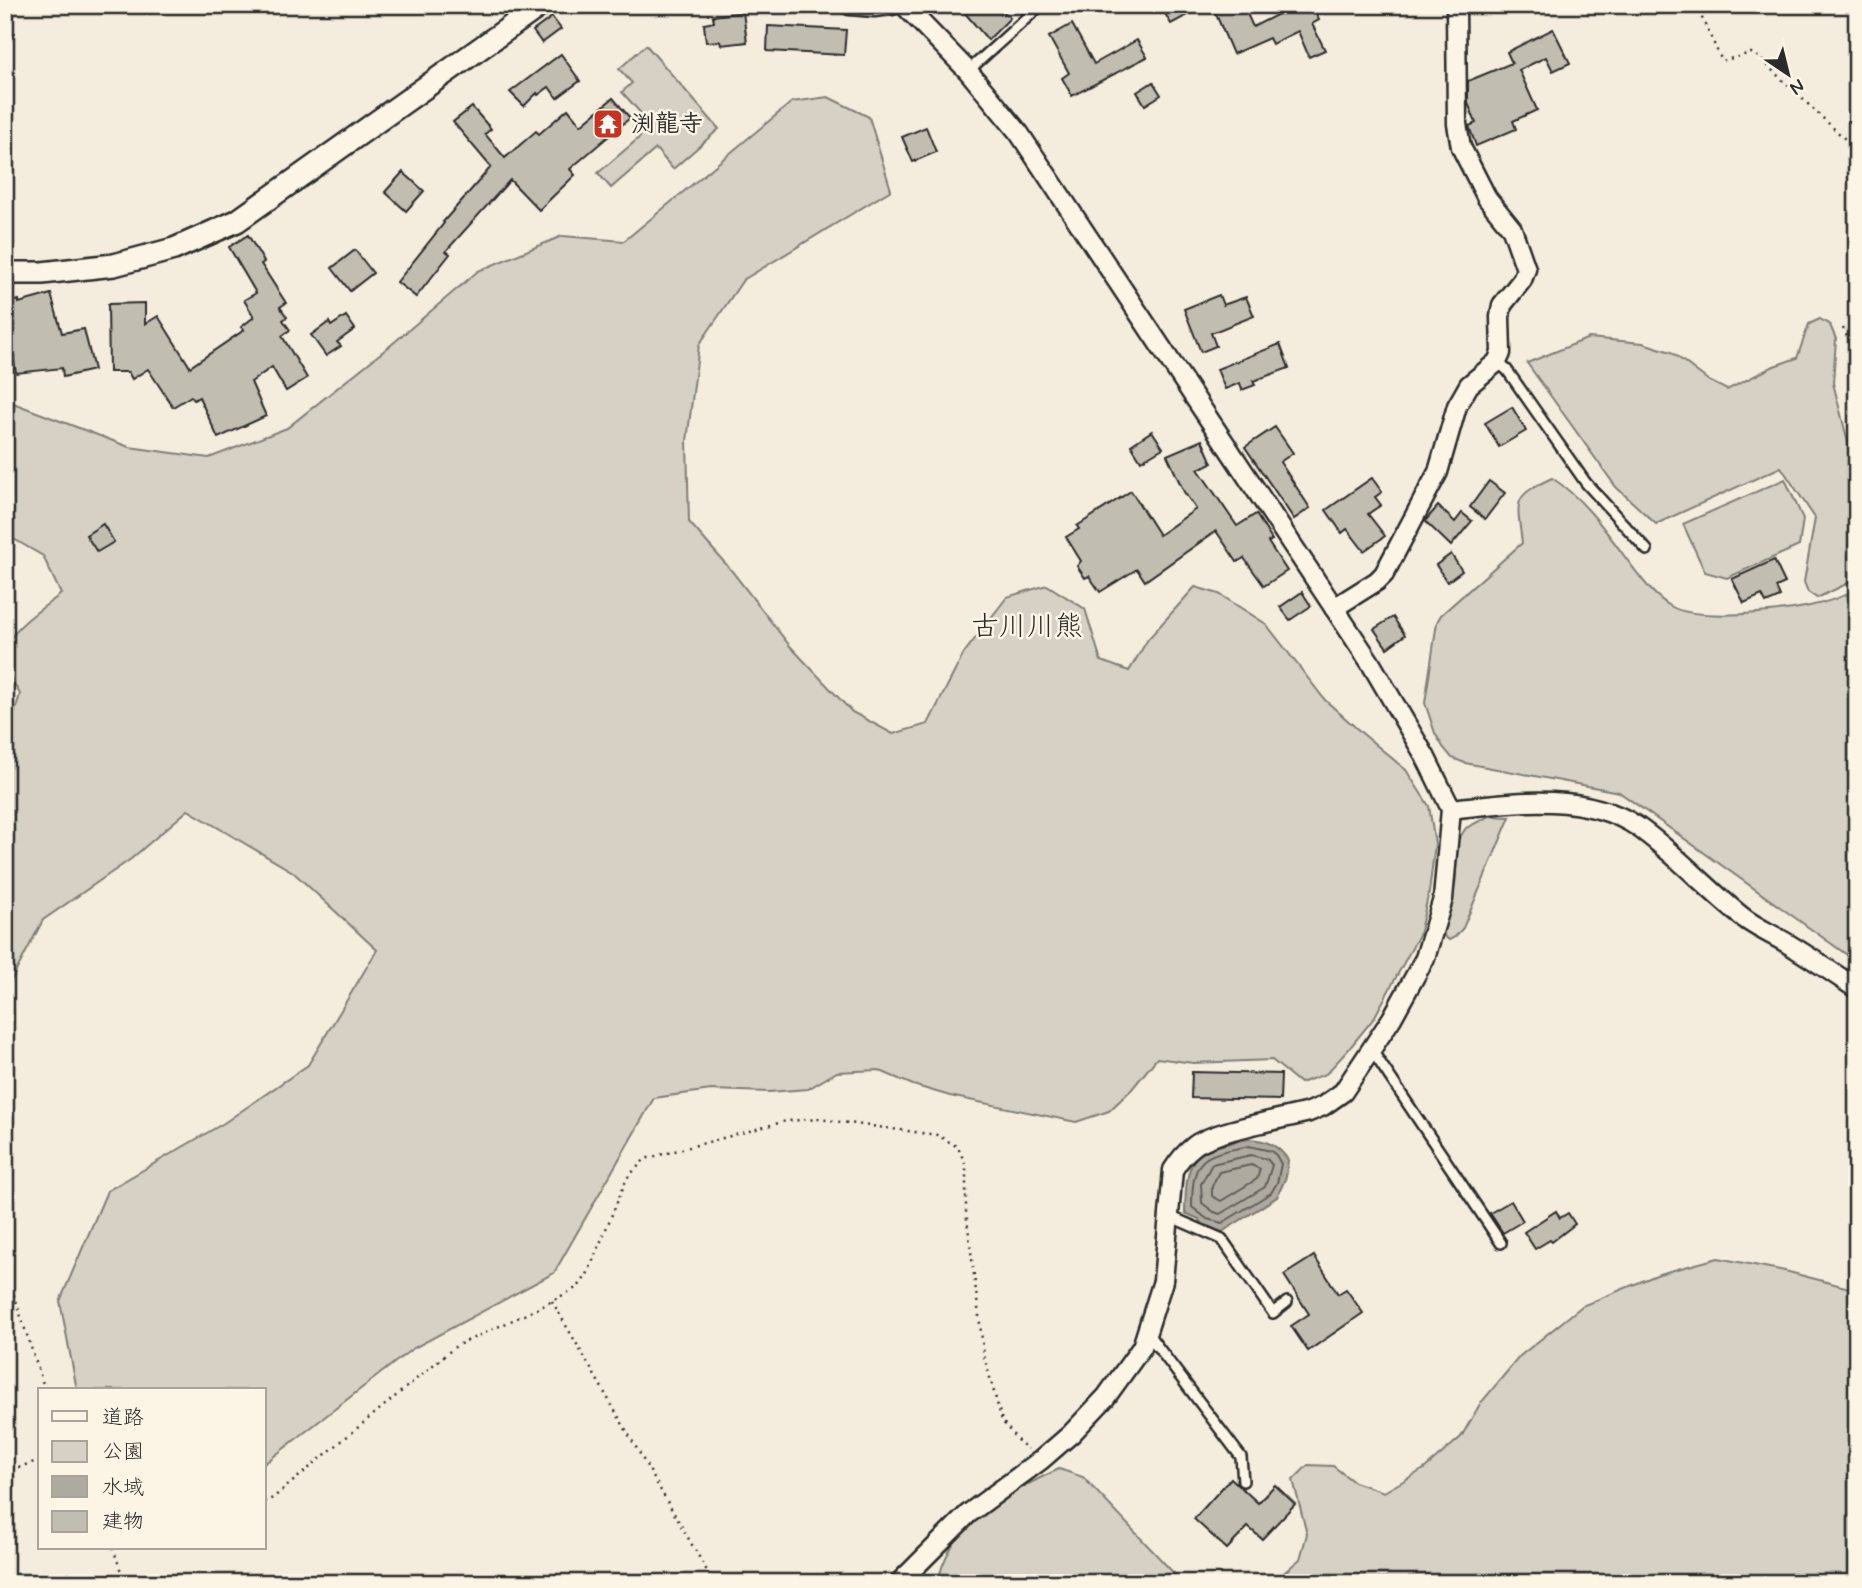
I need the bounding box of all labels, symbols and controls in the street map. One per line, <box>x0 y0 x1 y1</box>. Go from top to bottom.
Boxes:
north arrow <box>1754 38 1824 108</box>
text: N <box>1785 73 1809 101</box>
temple icon: 渕龍寺 <box>591 107 625 141</box>
place label: 渕龍寺 <box>631 109 703 140</box>
district label: 古川川熊 <box>971 609 1083 646</box>
legend <box>38 1388 266 1550</box>
text: 道路 <box>102 1404 144 1432</box>
text: 公園 <box>102 1438 144 1466</box>
text: 水域 <box>102 1474 144 1502</box>
text: 建物 <box>102 1508 144 1536</box>

